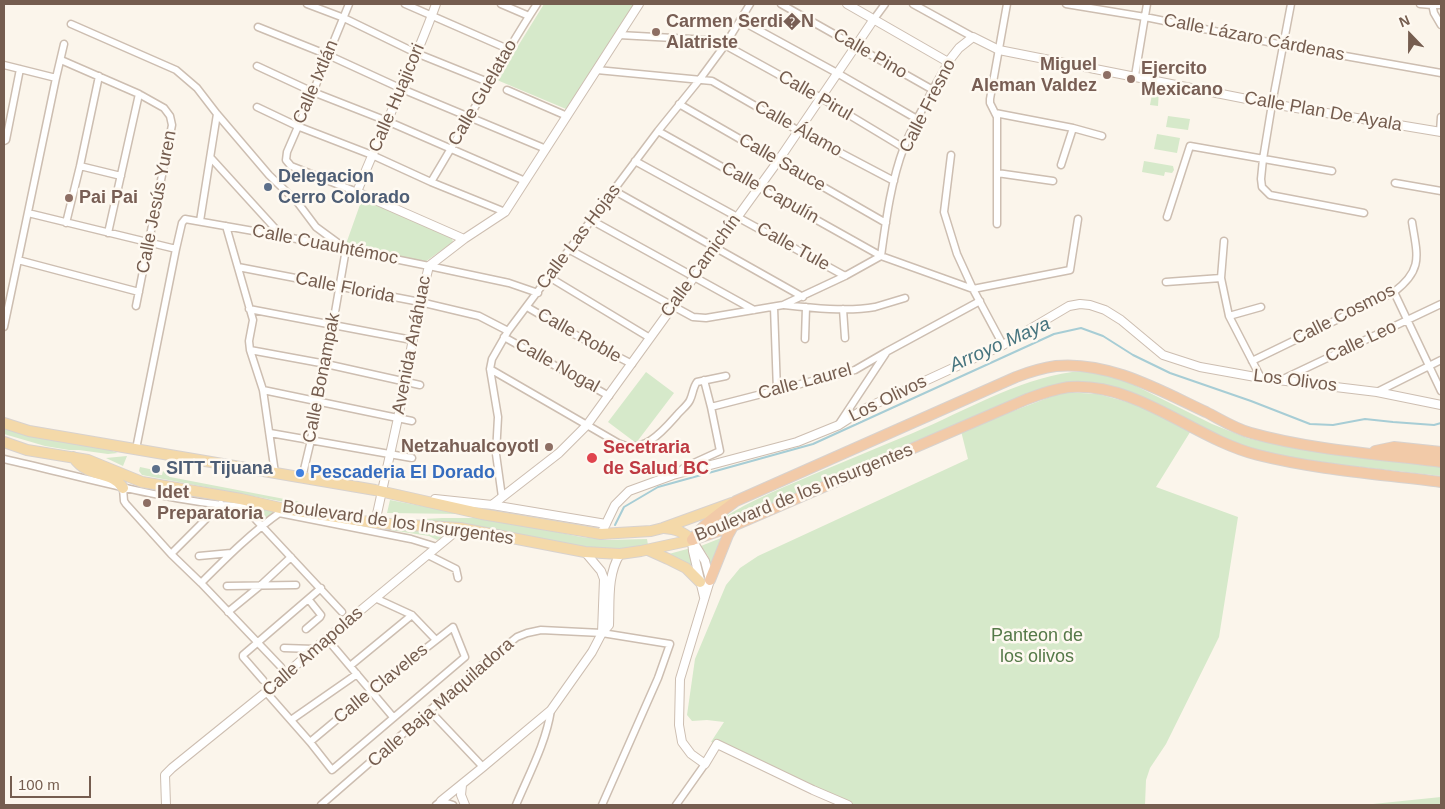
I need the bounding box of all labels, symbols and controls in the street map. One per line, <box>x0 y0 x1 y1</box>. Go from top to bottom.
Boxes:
street label: Calle Lázaro Cárdenas <box>1162 10 1346 66</box>
north arrow <box>1385 10 1435 60</box>
place label: Carmen Serdi�N Alatriste <box>666 11 814 54</box>
text: N <box>1397 12 1412 30</box>
street label: Calle Pino <box>829 24 911 84</box>
marker: Carmen Serdi�N Alatriste <box>650 26 662 38</box>
street label: Calle Guelatao <box>444 36 522 150</box>
street label: Calle Ixtlán <box>289 37 343 127</box>
street label: Calle Huajicori <box>364 40 430 156</box>
place label: Miguel Aleman Valdez <box>971 54 1097 96</box>
street label: Calle Fresno <box>895 56 961 156</box>
place label: Ejercito Mexicano <box>1141 58 1223 100</box>
street label: Calle Pirul <box>774 66 856 126</box>
marker: Miguel Aleman Valdez <box>1101 69 1113 81</box>
marker: Ejercito Mexicano <box>1125 73 1137 85</box>
street label: Calle Plan De Ayala <box>1242 87 1404 137</box>
street label: Calle Álamo <box>750 96 846 162</box>
street label: Calle Jesús Yuren <box>133 129 181 275</box>
street label: Calle Sauce <box>735 129 829 197</box>
street label: Calle Capulín <box>718 157 822 229</box>
place label: Delegacion Cerro Colorado <box>278 166 410 208</box>
street label: Calle Las Hojas <box>532 180 626 294</box>
marker: Delegacion Cerro Colorado <box>262 181 274 193</box>
place label: Pai Pai <box>79 187 138 209</box>
marker: Pai Pai <box>63 192 75 204</box>
street label: Calle Camichín <box>656 210 746 322</box>
street label: Calle Tule <box>753 218 833 276</box>
street label: Calle Cuauhtémoc <box>250 220 400 270</box>
street label: Calle Florida <box>293 268 397 308</box>
street label: Avenida Anáhuac <box>388 274 436 416</box>
street label: Calle Cosmos <box>1289 280 1399 350</box>
street label: Calle Roble <box>533 304 625 368</box>
street label: Calle Bonampak <box>299 311 345 445</box>
water label: Arroyo Maya <box>946 313 1054 377</box>
street label: Calle Leo <box>1322 316 1400 368</box>
street label: Calle Nogal <box>511 334 603 398</box>
street label: Calle Laurel <box>756 359 854 405</box>
street label: Los Olivos <box>1252 365 1338 397</box>
street label: Los Olivos <box>846 371 930 427</box>
place label: Netzahualcoyotl <box>401 436 539 458</box>
place label: Secetraria de Salud BC <box>603 437 709 479</box>
street label: Boulevard de los Insurgentes <box>692 439 916 547</box>
marker: Netzahualcoyotl <box>543 441 555 453</box>
marker: Secetraria de Salud BC <box>585 451 599 465</box>
place label: SITT Tijuana <box>166 458 273 480</box>
place label: Pescaderia El Dorado <box>310 462 495 484</box>
marker: SITT Tijuana <box>150 463 162 475</box>
marker: Pescaderia El Dorado <box>294 467 306 479</box>
place label: Idet Preparatoria <box>157 482 263 524</box>
street label: Boulevard de los Insurgentes <box>281 496 515 550</box>
marker: Idet Preparatoria <box>141 497 153 509</box>
street label: Calle Amapolas <box>258 602 368 702</box>
park label: Panteon de los olivos <box>991 625 1083 668</box>
street label: Calle Baja Maquiladora <box>364 634 518 772</box>
street label: Calle Claveles <box>329 639 433 729</box>
scale bar <box>12 766 94 798</box>
text: 100 m <box>18 776 60 793</box>

